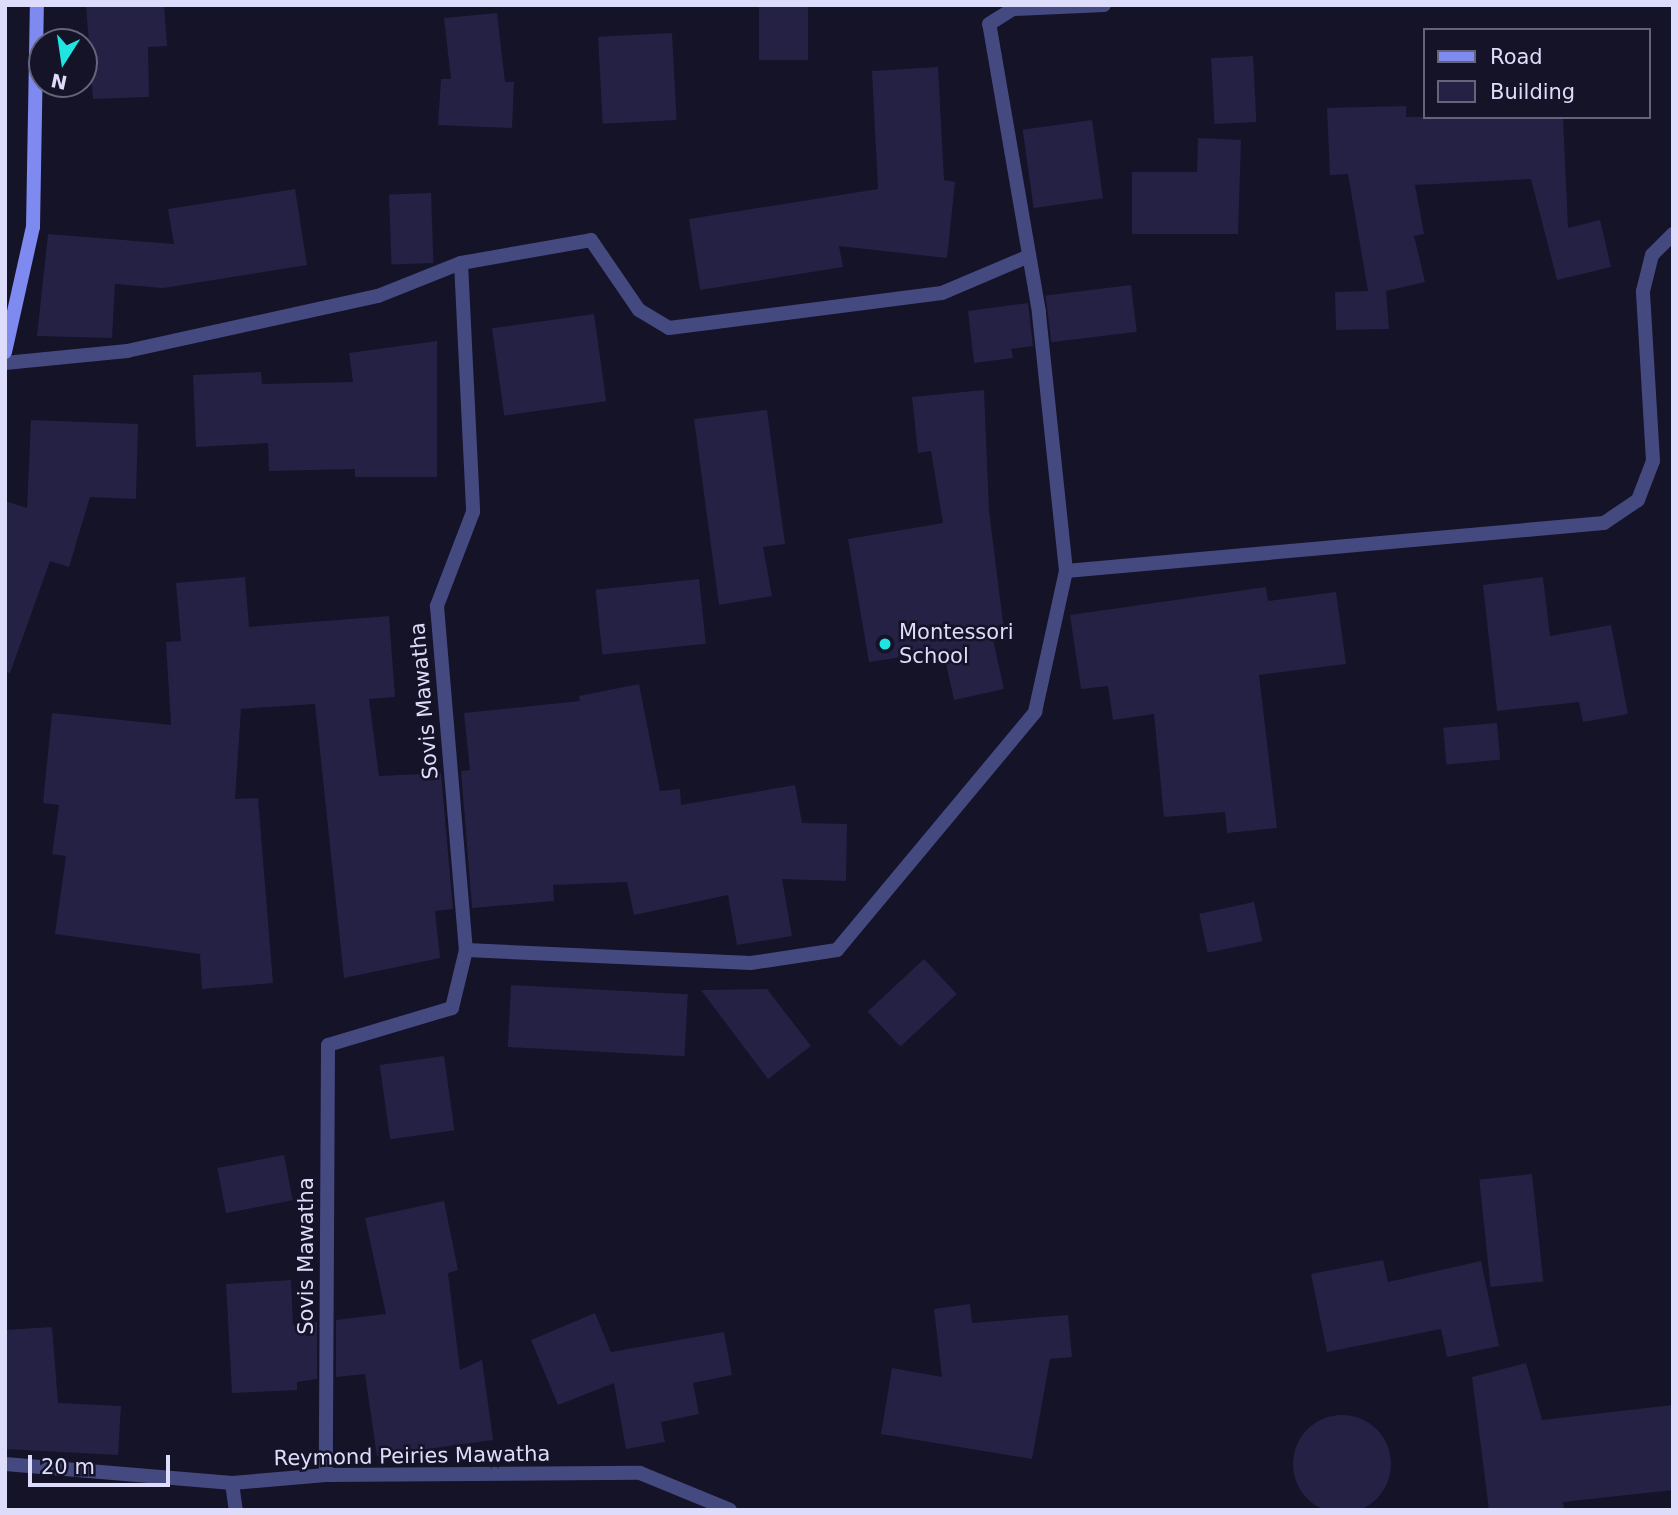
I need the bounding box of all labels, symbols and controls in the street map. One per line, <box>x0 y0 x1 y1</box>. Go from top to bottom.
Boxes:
north arrow <box>28 28 98 98</box>
legend <box>1422 28 1650 119</box>
text: Road <box>1490 45 1543 69</box>
text: N <box>49 69 69 94</box>
text: Building <box>1490 80 1575 104</box>
place label: Montessori School <box>899 619 1014 669</box>
street label: Sovis Mawatha <box>405 621 443 781</box>
marker: Montessori School <box>877 636 893 652</box>
street label: Sovis Mawatha <box>293 1177 319 1335</box>
street label: Reymond Peiries Mawatha <box>273 1441 551 1471</box>
scale bar <box>32 1442 173 1486</box>
text: 20 m <box>41 1455 95 1479</box>

